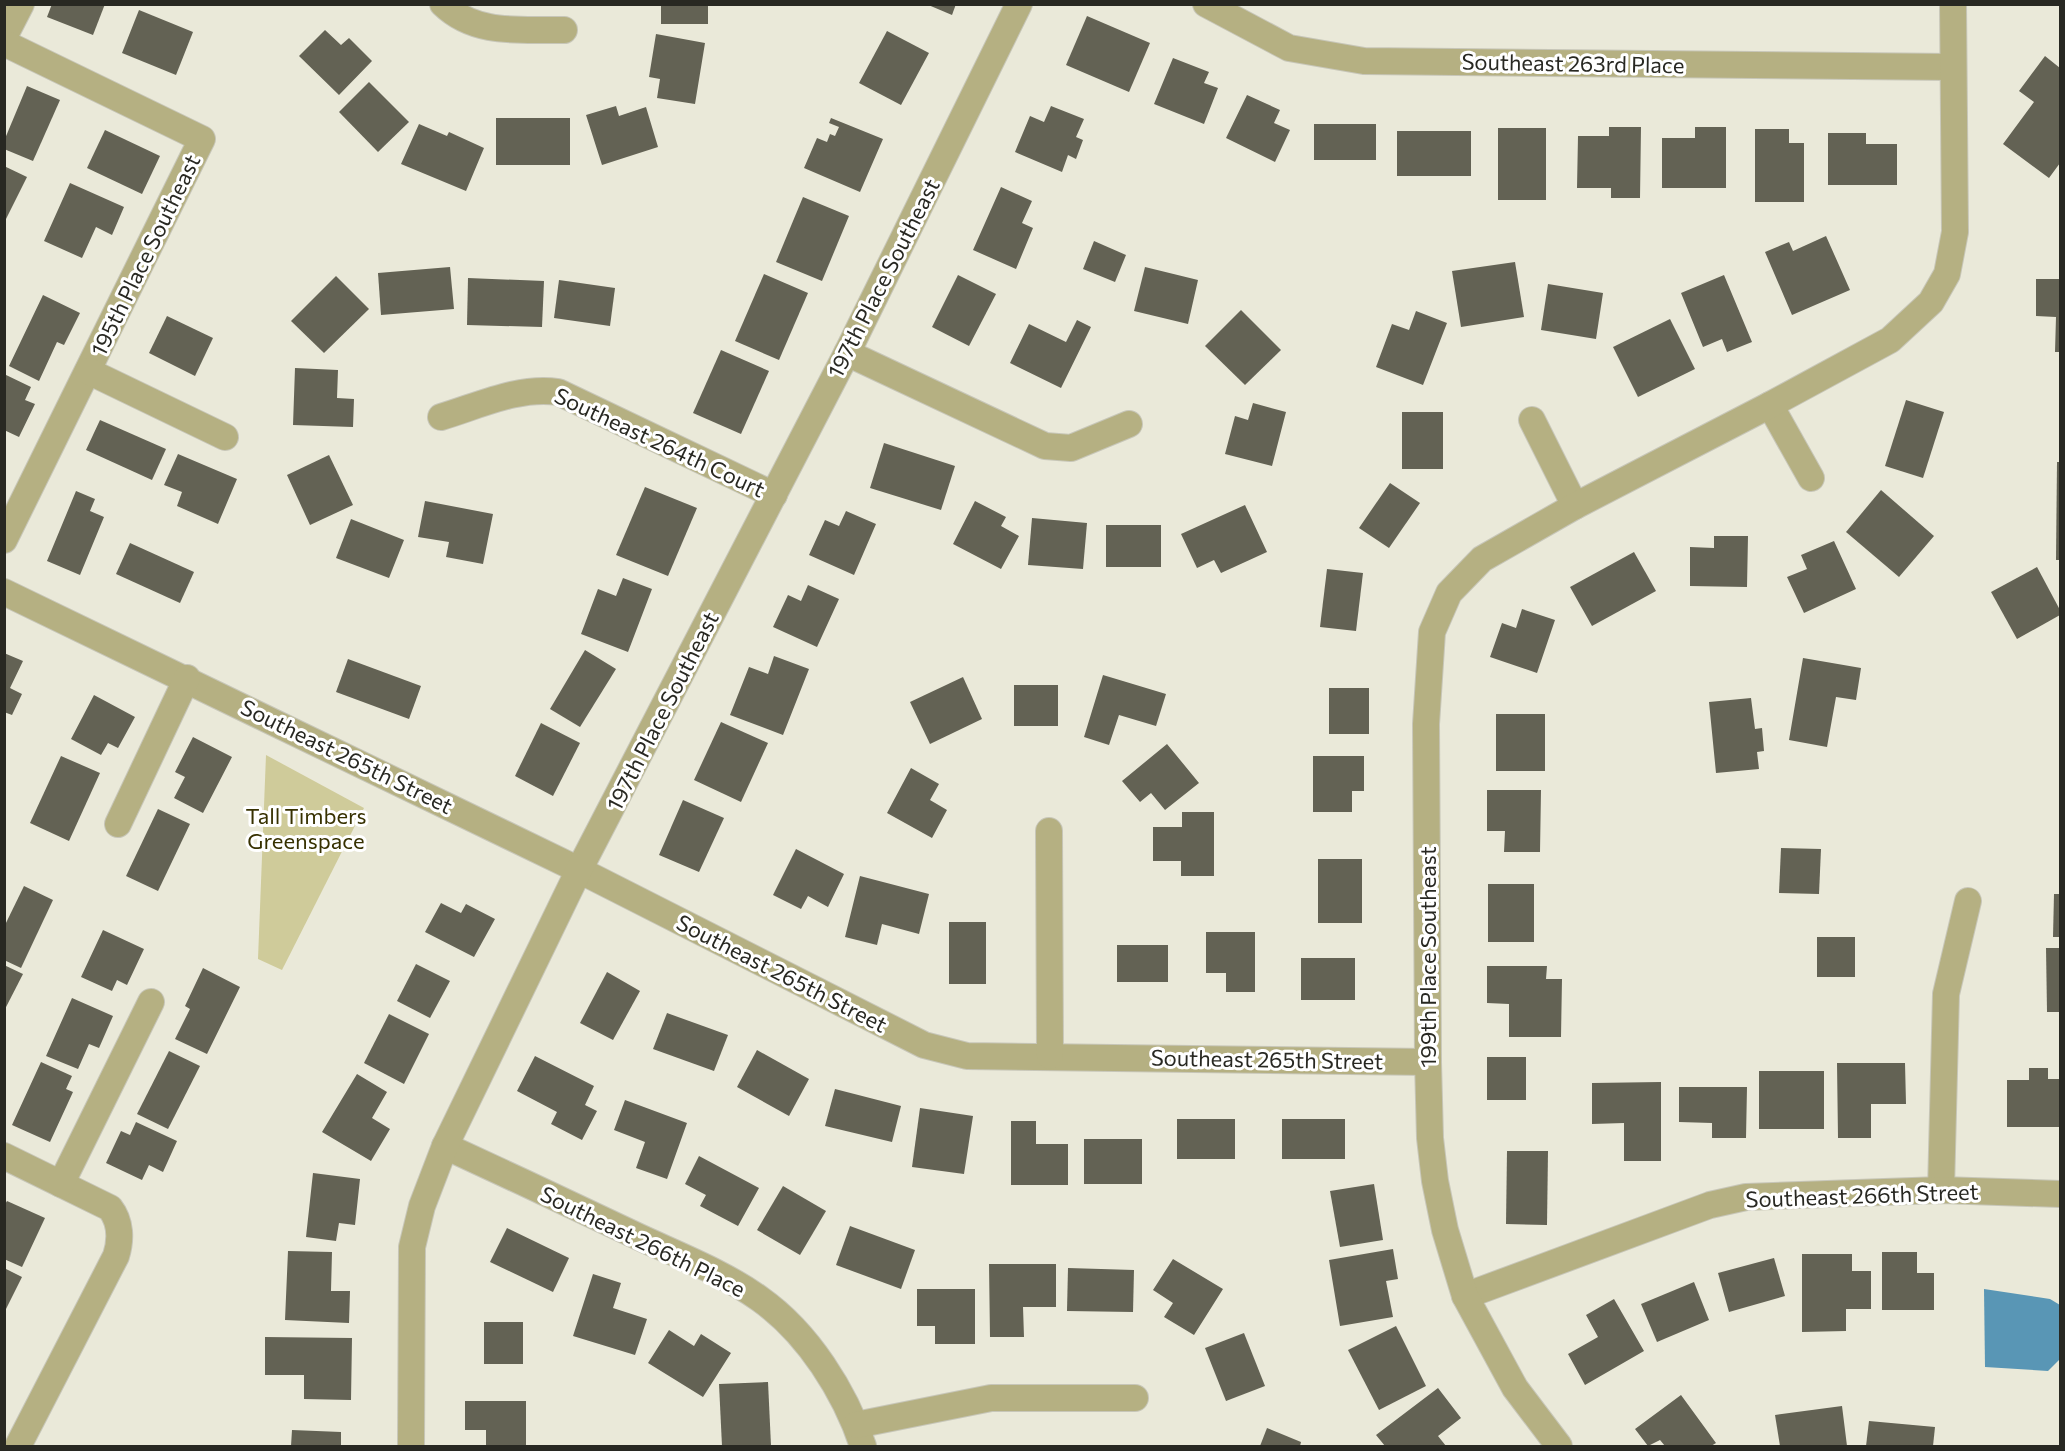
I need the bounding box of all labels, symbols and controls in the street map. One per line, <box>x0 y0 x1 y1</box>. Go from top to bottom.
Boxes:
street label: Southeast 263rd Place <box>1461 48 1685 78</box>
street label: 195th Place Southeast <box>84 150 206 360</box>
street label: 197th Place Southeast <box>821 174 945 382</box>
street label: Southeast 264th Court <box>550 381 770 503</box>
street label: 197th Place Southeast <box>600 607 724 815</box>
street label: Southeast 265th Street <box>237 693 457 819</box>
park label: Tall Timbers Greenspace <box>245 802 367 854</box>
street label: 199th Place Southeast <box>1414 846 1441 1068</box>
street label: Southeast 265th Street <box>672 908 892 1038</box>
street label: Southeast 265th Street <box>1151 1043 1383 1075</box>
street label: Southeast 266th Street <box>1745 1177 1979 1213</box>
street label: Southeast 266th Place <box>536 1180 750 1302</box>

